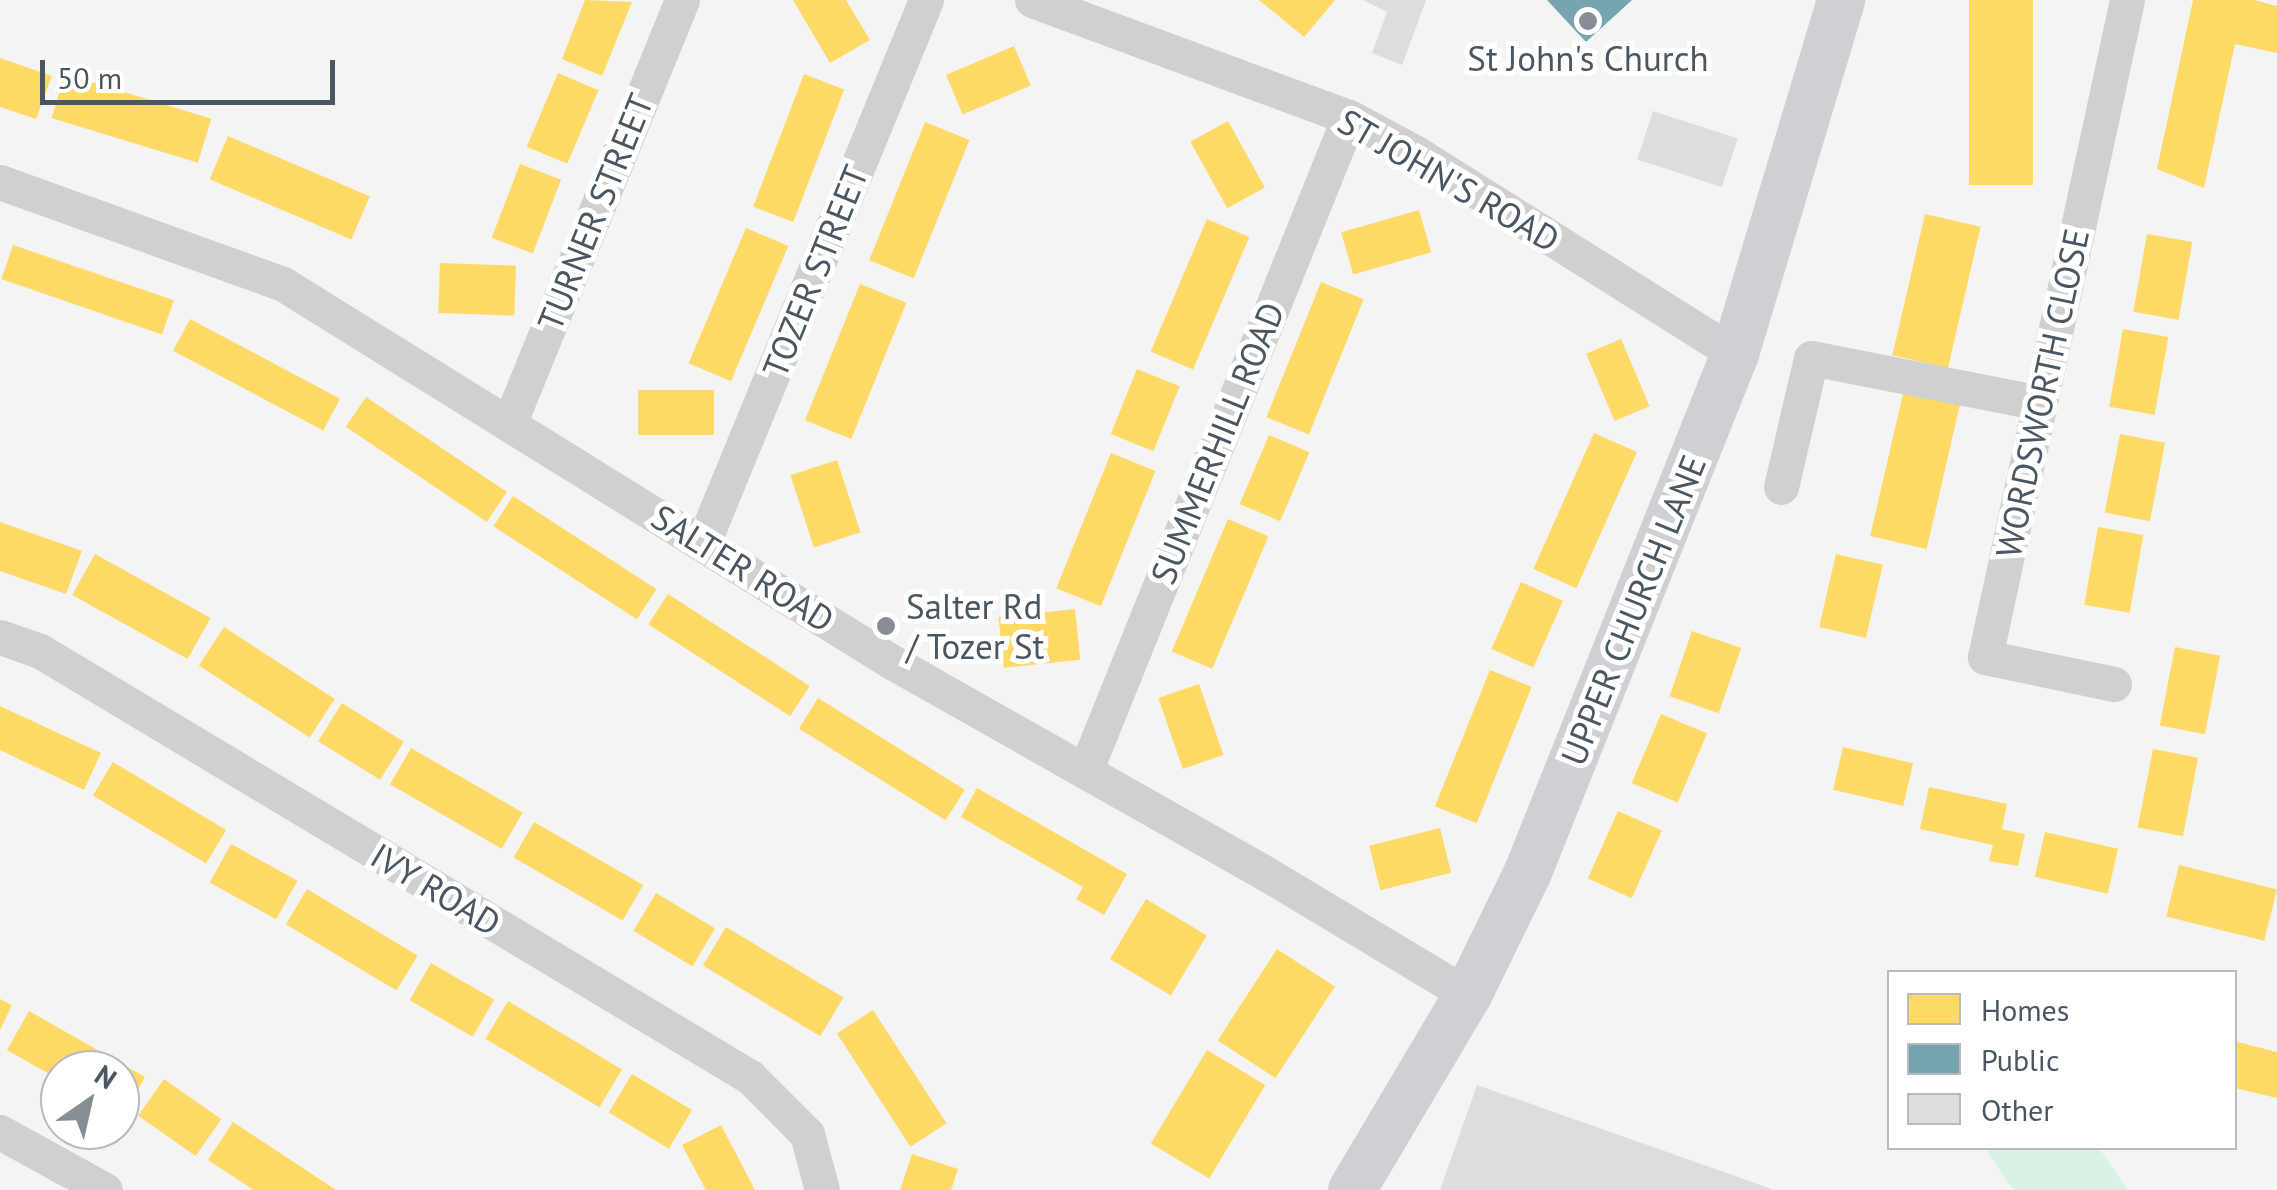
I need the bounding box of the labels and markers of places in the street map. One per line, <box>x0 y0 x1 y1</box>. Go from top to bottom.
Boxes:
marker: St John's Church <box>1577 10 1599 32</box>
place label: St John's Church <box>1467 37 1709 79</box>
place label: Salter Rd / Tozer St <box>906 585 1045 667</box>
marker: Salter Rd / Tozer St <box>875 615 897 637</box>

